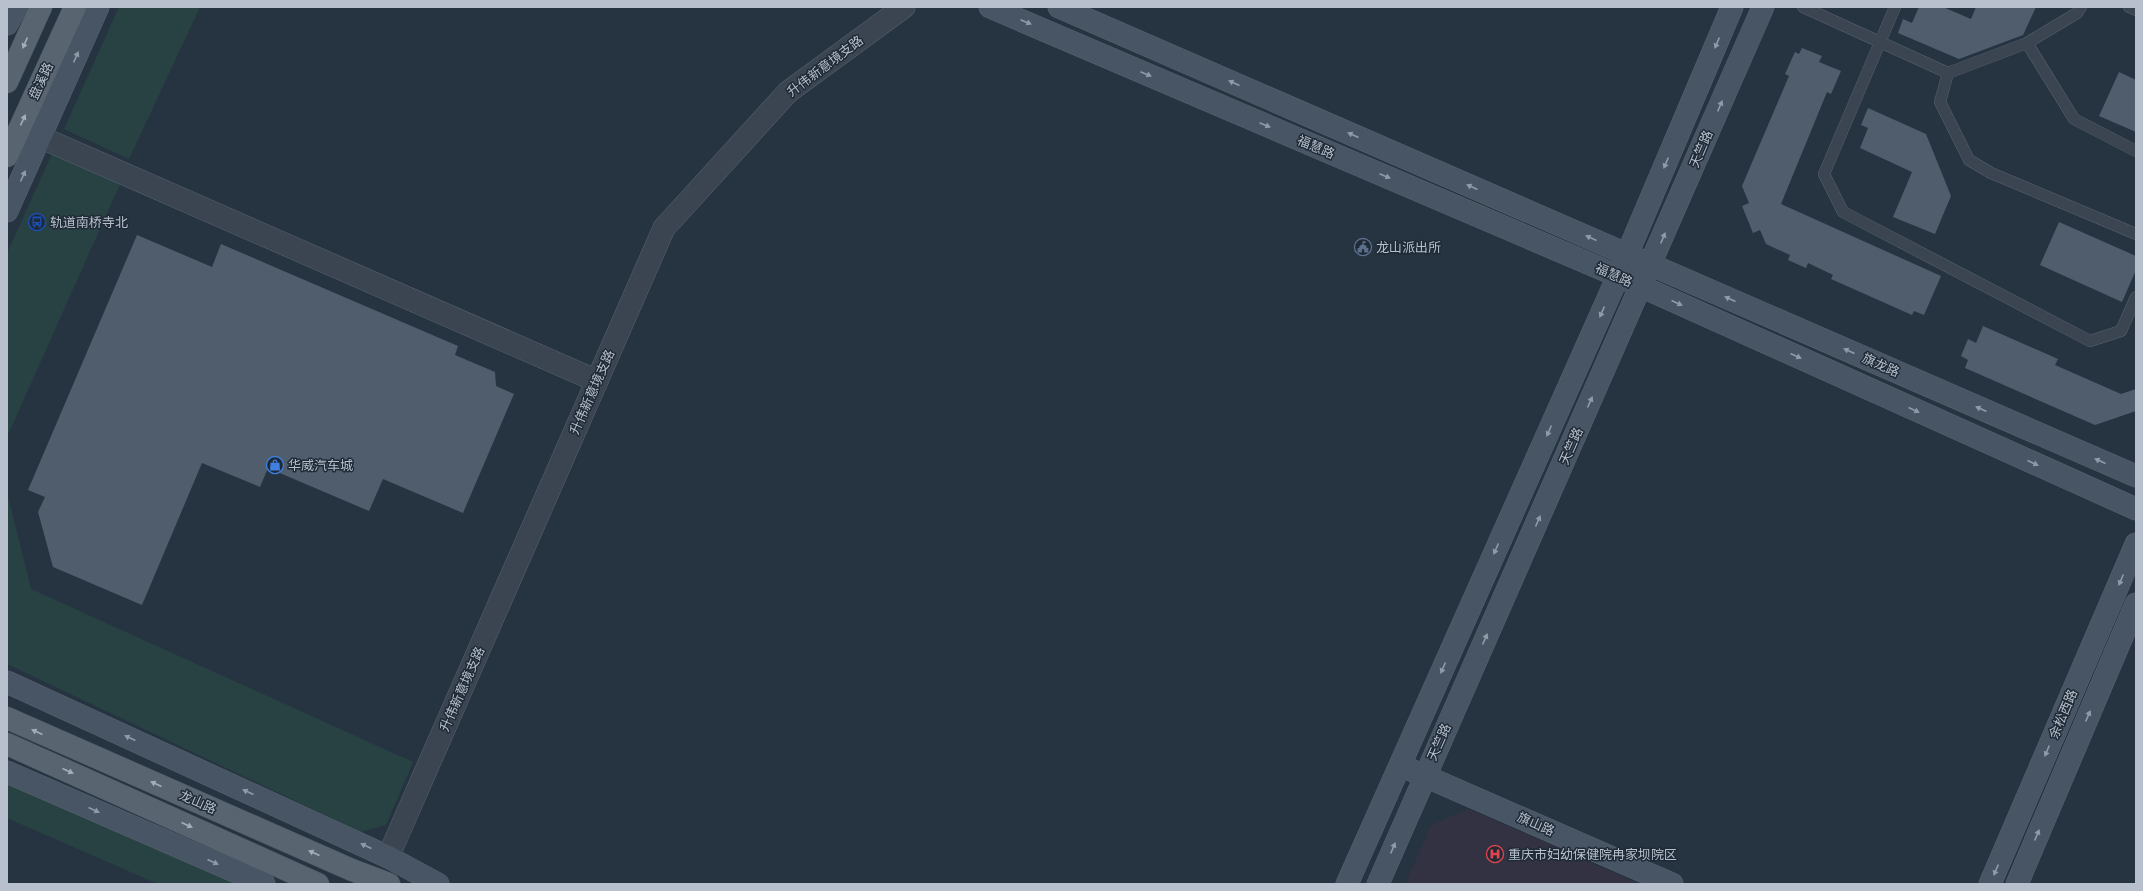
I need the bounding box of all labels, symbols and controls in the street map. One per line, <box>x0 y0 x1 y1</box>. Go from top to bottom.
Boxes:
one-way arrow <box>1021 20 1033 26</box>
street label: 升伟新意境支路 <box>784 33 866 99</box>
one-way arrow <box>22 37 28 48</box>
one-way arrow <box>1714 37 1720 48</box>
one-way arrow <box>73 51 79 62</box>
street label: 盘溪路 <box>26 60 56 102</box>
one-way arrow <box>1140 71 1152 77</box>
one-way arrow <box>1228 80 1239 86</box>
one-way arrow <box>1717 101 1723 112</box>
one-way arrow <box>20 115 26 126</box>
one-way arrow <box>1260 122 1271 128</box>
street label: 天竺路 <box>1686 128 1716 170</box>
one-way arrow <box>1346 131 1358 137</box>
street label: 福慧路 <box>1295 132 1337 162</box>
one-way arrow <box>1663 157 1669 168</box>
one-way arrow <box>20 170 26 181</box>
one-way arrow <box>1379 173 1390 179</box>
one-way arrow <box>1466 183 1478 190</box>
bus stop icon: 轨道南桥寺北 <box>27 212 47 232</box>
place label: 轨道南桥寺北 <box>50 215 128 230</box>
one-way arrow <box>1660 232 1666 244</box>
one-way arrow <box>1585 235 1597 241</box>
public building icon: 龙山派出所 <box>1353 237 1373 257</box>
place label: 龙山派出所 <box>1376 240 1441 255</box>
street label: 福慧路 <box>1593 260 1635 290</box>
one-way arrow <box>1724 296 1736 302</box>
one-way arrow <box>1671 300 1683 306</box>
one-way arrow <box>1599 306 1605 318</box>
street label: 升伟新意境支路 <box>567 347 617 437</box>
one-way arrow <box>1844 348 1855 354</box>
street label: 旗龙路 <box>1860 350 1902 380</box>
one-way arrow <box>1790 353 1801 359</box>
one-way arrow <box>1588 395 1594 407</box>
one-way arrow <box>1975 405 1987 411</box>
one-way arrow <box>1909 407 1921 413</box>
one-way arrow <box>1546 425 1552 436</box>
street label: 天竺路 <box>1556 425 1586 467</box>
shop icon: 华威汽车城 <box>265 455 285 475</box>
place label: 华威汽车城 <box>288 458 353 473</box>
one-way arrow <box>2095 458 2106 464</box>
one-way arrow <box>2027 460 2038 466</box>
one-way arrow <box>1535 515 1541 526</box>
one-way arrow <box>1493 544 1499 555</box>
one-way arrow <box>2117 574 2123 586</box>
one-way arrow <box>1482 634 1488 645</box>
street label: 升伟新意境支路 <box>437 644 487 734</box>
one-way arrow <box>1440 662 1446 674</box>
street label: 余松西路 <box>2046 687 2080 741</box>
one-way arrow <box>2086 709 2092 721</box>
street label: 天竺路 <box>1424 721 1454 763</box>
one-way arrow <box>31 728 43 734</box>
one-way arrow <box>124 735 135 741</box>
one-way arrow <box>2044 745 2050 756</box>
one-way arrow <box>62 768 74 774</box>
one-way arrow <box>151 781 162 787</box>
street label: 龙山路 <box>177 787 219 817</box>
one-way arrow <box>242 789 253 795</box>
one-way arrow <box>88 806 100 813</box>
street label: 旗山路 <box>1515 809 1557 839</box>
one-way arrow <box>181 822 193 828</box>
one-way arrow <box>2035 829 2041 841</box>
one-way arrow <box>359 843 371 849</box>
one-way arrow <box>1390 843 1396 854</box>
hospital icon: 重庆市妇幼保健院冉家坝院区 <box>1485 844 1505 864</box>
place label: 重庆市妇幼保健院冉家坝院区 <box>1508 847 1677 862</box>
one-way arrow <box>308 850 320 856</box>
one-way arrow <box>208 859 219 865</box>
one-way arrow <box>1992 865 1998 877</box>

